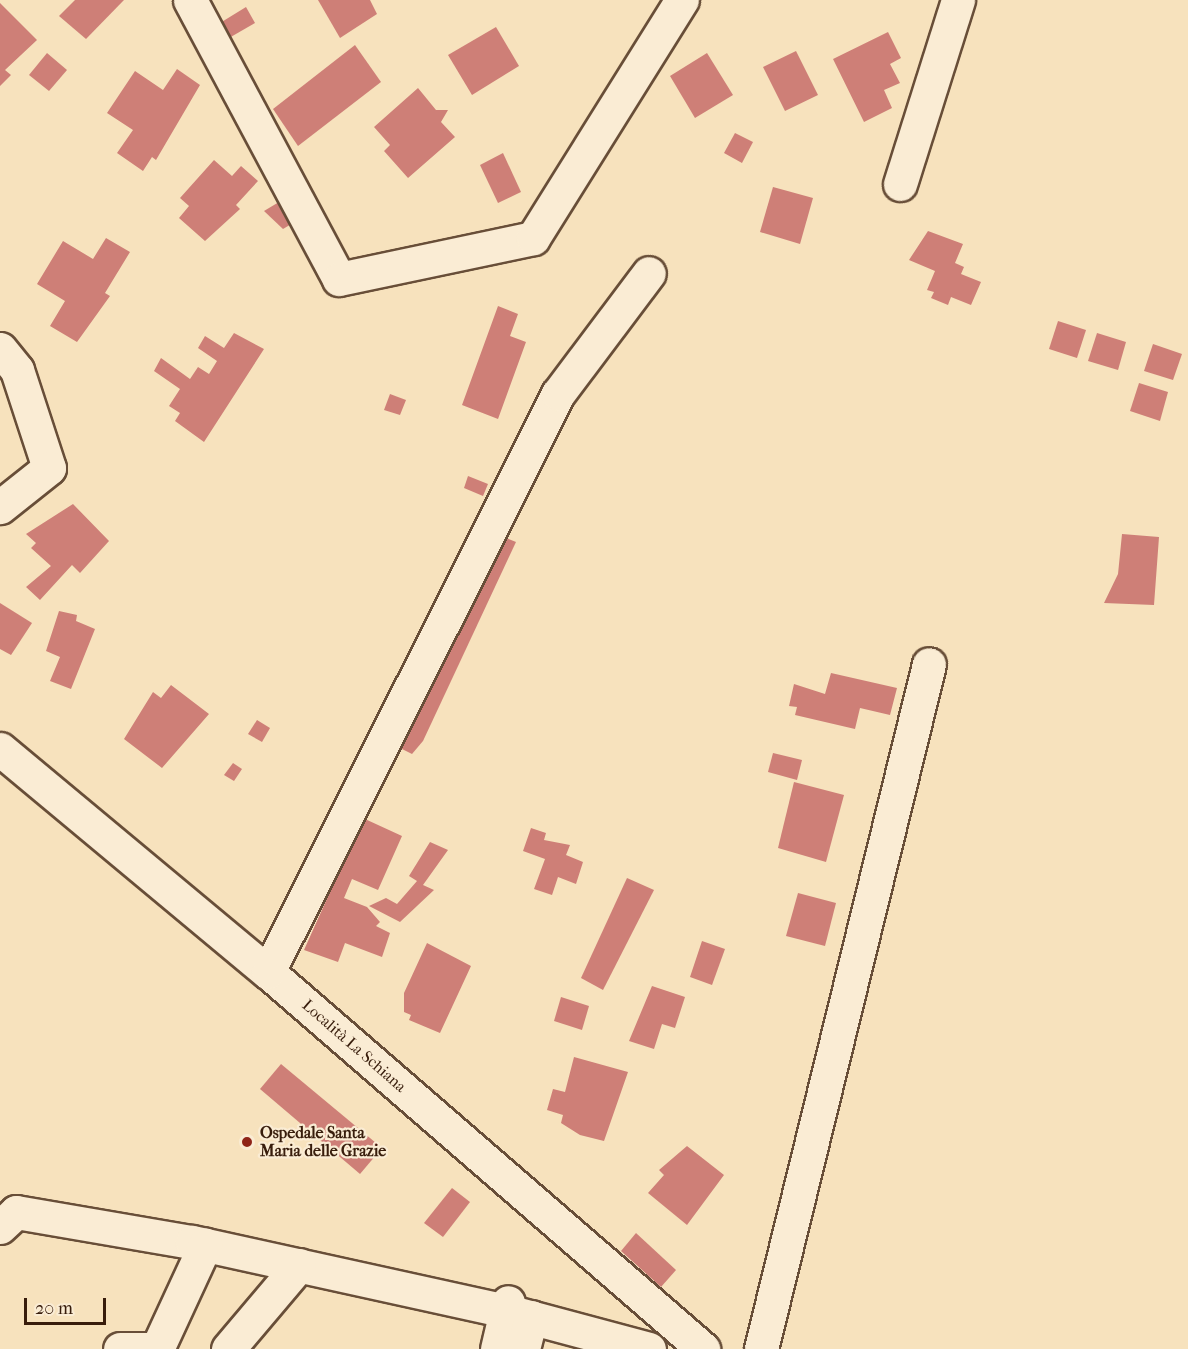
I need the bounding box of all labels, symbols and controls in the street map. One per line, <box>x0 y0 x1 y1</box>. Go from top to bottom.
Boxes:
street label: Località La Schiana <box>298 996 410 1096</box>
place label: Ospedale Santa Maria delle Grazie <box>260 1123 386 1161</box>
marker: Ospedale Santa Maria delle Grazie <box>238 1133 256 1151</box>
scale bar <box>27 1286 110 1324</box>
text: 20 m <box>35 1298 73 1319</box>

